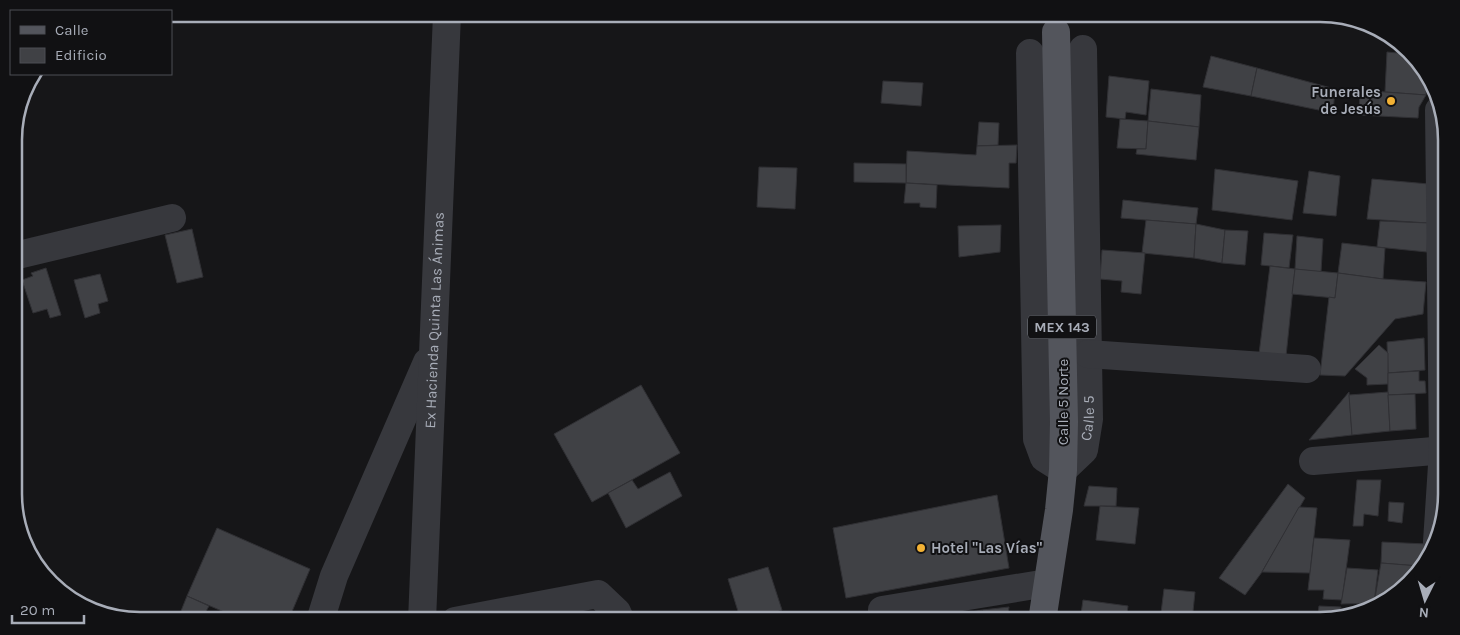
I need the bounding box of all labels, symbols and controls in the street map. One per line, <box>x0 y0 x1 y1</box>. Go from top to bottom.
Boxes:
legend <box>10 10 172 75</box>
text: Calle <box>55 21 89 39</box>
text: Edificio <box>55 46 107 64</box>
place label: Funerales de Jesús <box>1311 83 1381 118</box>
marker: Funerales de Jesús <box>1385 95 1397 107</box>
street label: Ex Hacienda Quinta Las Ánimas <box>421 212 448 429</box>
road number: MEX 143 <box>1028 316 1096 338</box>
street label: Calle 5 Norte <box>1054 359 1072 445</box>
street label: Calle 5 <box>1077 395 1098 442</box>
place label: Hotel "Las Vías" <box>931 539 1043 557</box>
marker: Hotel "Las Vías" <box>915 542 927 554</box>
north arrow <box>1400 575 1450 625</box>
scale bar <box>12 592 85 624</box>
text: 20 m <box>20 601 55 619</box>
text: N <box>1418 604 1430 621</box>

